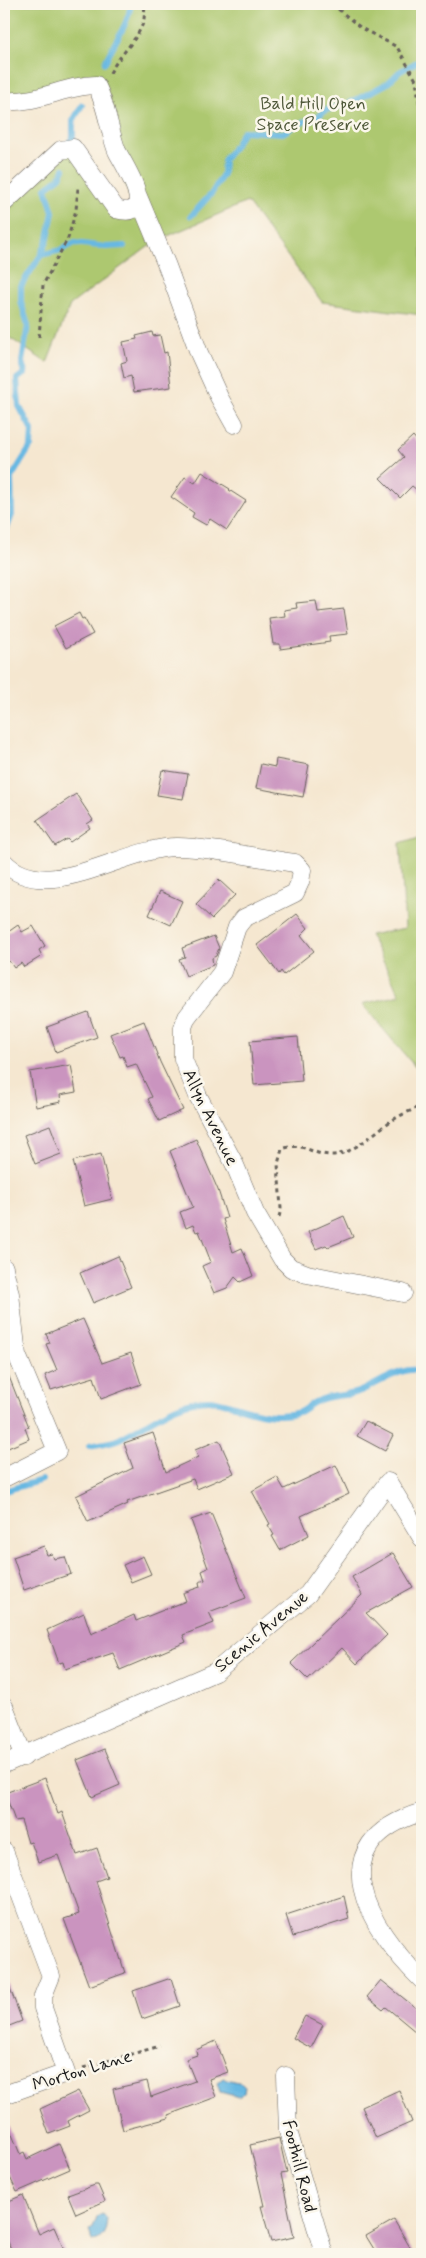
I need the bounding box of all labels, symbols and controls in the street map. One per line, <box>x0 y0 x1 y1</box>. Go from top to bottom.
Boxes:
park label: Bald Hill Open Space Preserve <box>256 92 370 137</box>
street label: Allyn Avenue <box>176 1065 244 1170</box>
street label: Scenic Avenue <box>210 1585 314 1678</box>
street label: Morton Lane <box>29 2044 135 2098</box>
street label: Foothill Road <box>276 2118 322 2215</box>

